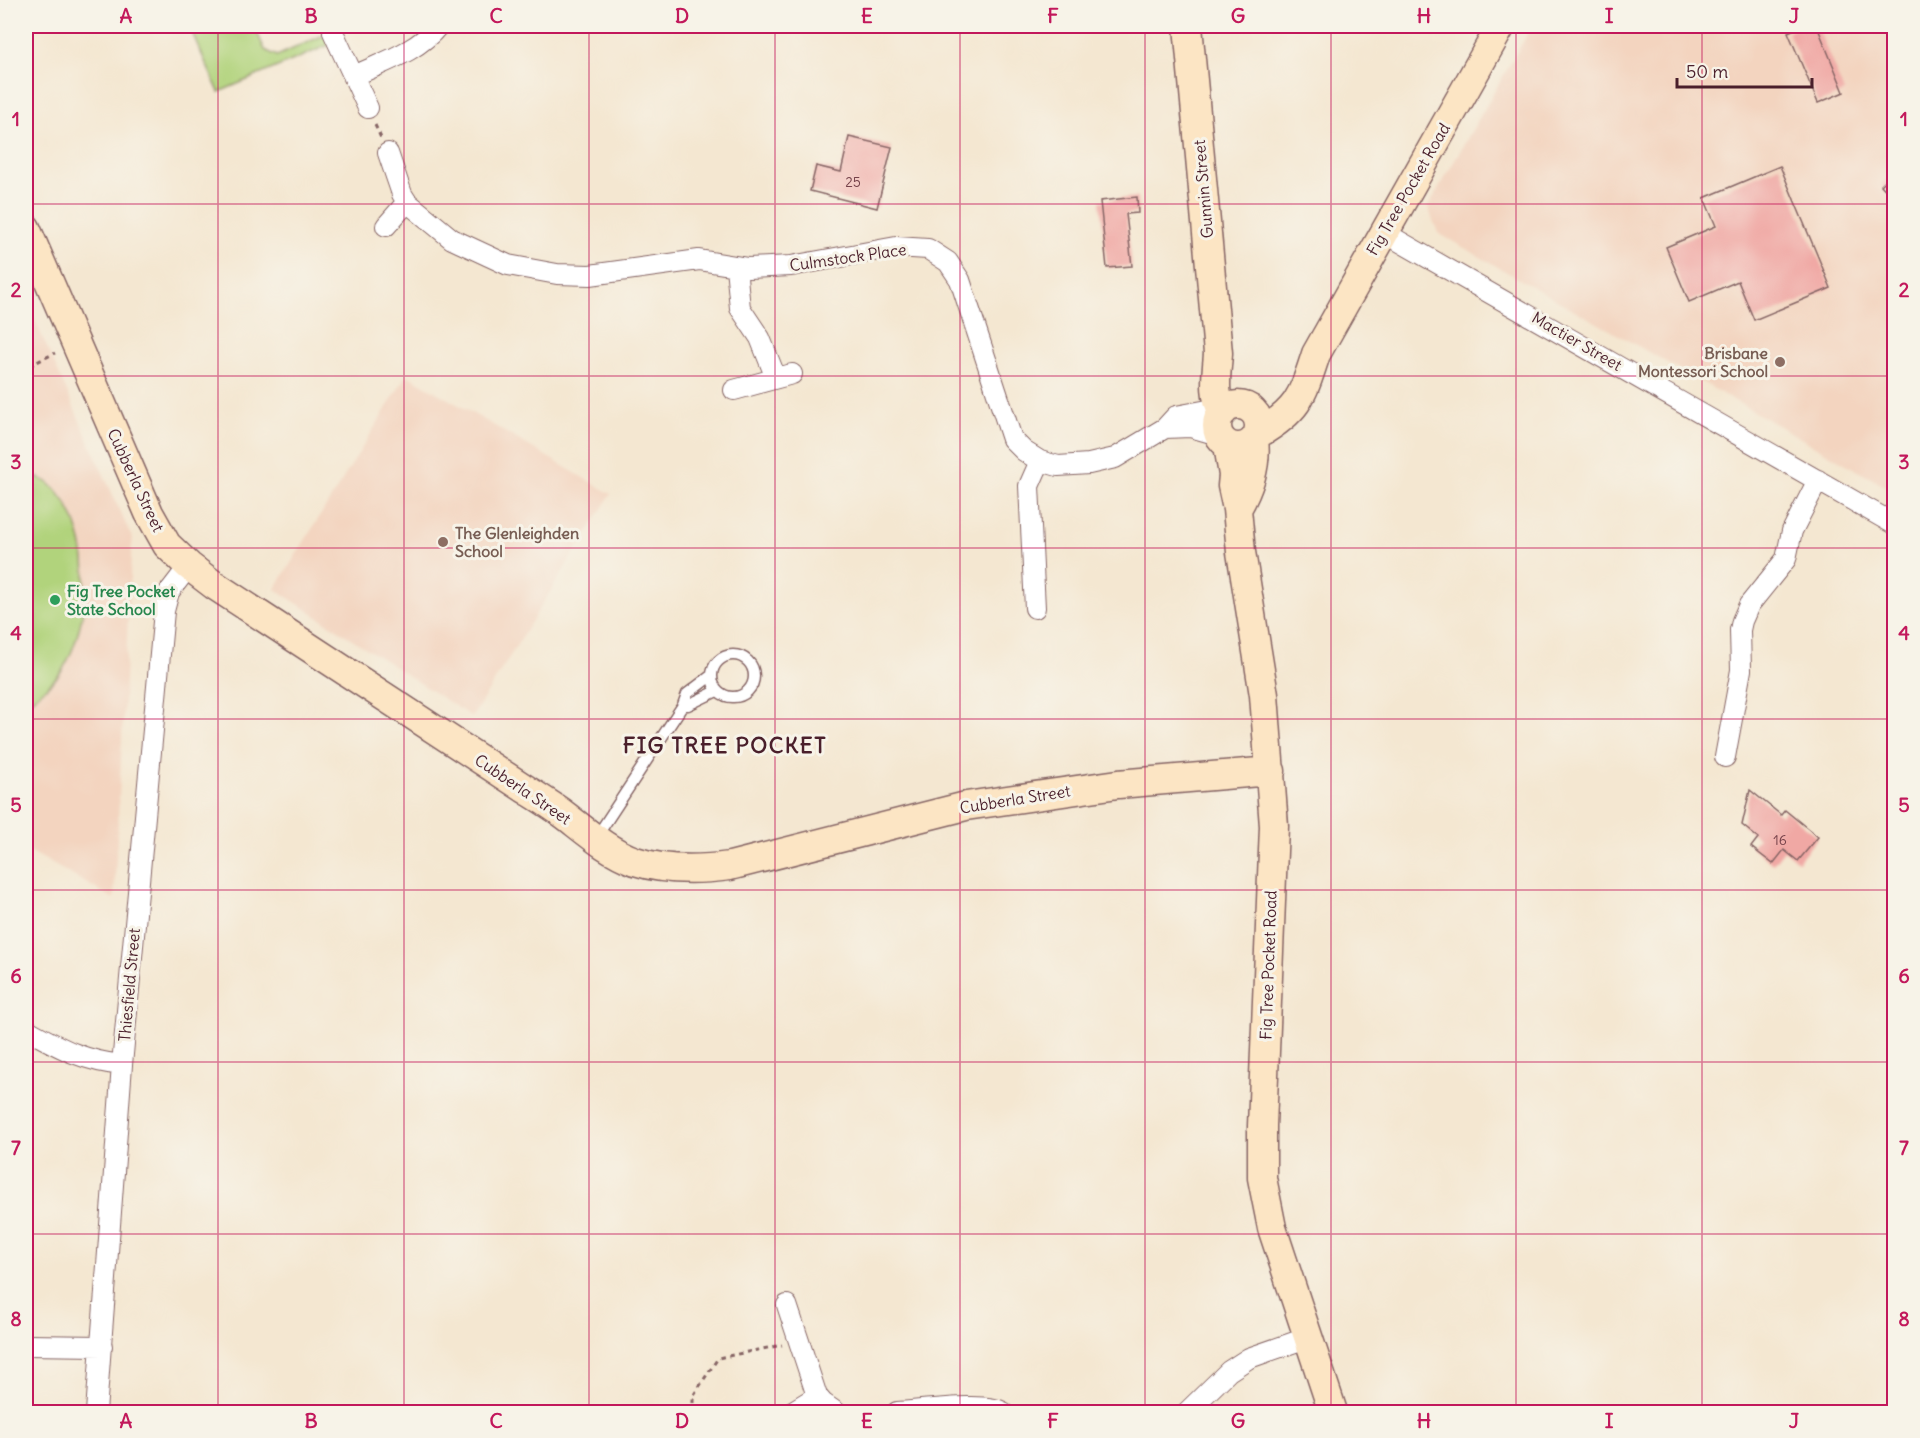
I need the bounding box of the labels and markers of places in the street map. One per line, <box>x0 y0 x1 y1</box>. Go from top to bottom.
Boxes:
place label: Brisbane Montessori School <box>1638 343 1768 381</box>
marker: Brisbane Montessori School <box>1773 355 1787 369</box>
place label: The Glenleighden School <box>455 523 579 561</box>
marker: The Glenleighden School <box>436 535 450 549</box>
place label: Fig Tree Pocket State School <box>67 581 176 619</box>
marker: Fig Tree Pocket State School <box>48 593 62 607</box>

